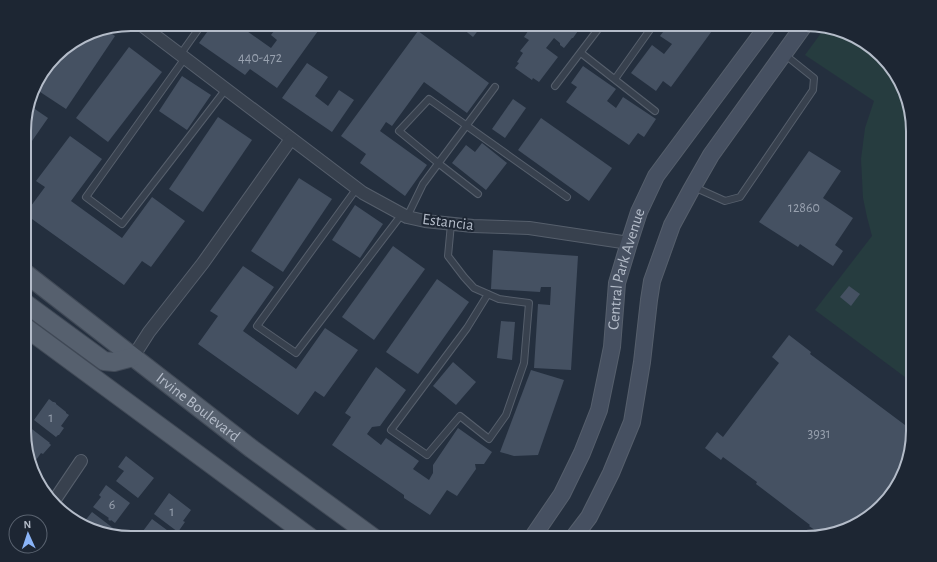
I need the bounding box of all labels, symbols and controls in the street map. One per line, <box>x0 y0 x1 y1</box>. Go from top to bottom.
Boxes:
house number: 440-472 <box>238 51 282 65</box>
house number: 12860 <box>788 201 820 215</box>
street label: Central Park Avenue <box>605 206 648 330</box>
street label: Estancia <box>421 211 475 233</box>
street label: Irvine Boulevard <box>153 370 243 445</box>
house number: 1 <box>49 411 53 425</box>
house number: 3931 <box>808 427 830 441</box>
house number: 6 <box>109 498 115 512</box>
house number: 1 <box>170 505 174 519</box>
north arrow <box>8 514 48 554</box>
text: N <box>23 519 32 530</box>

